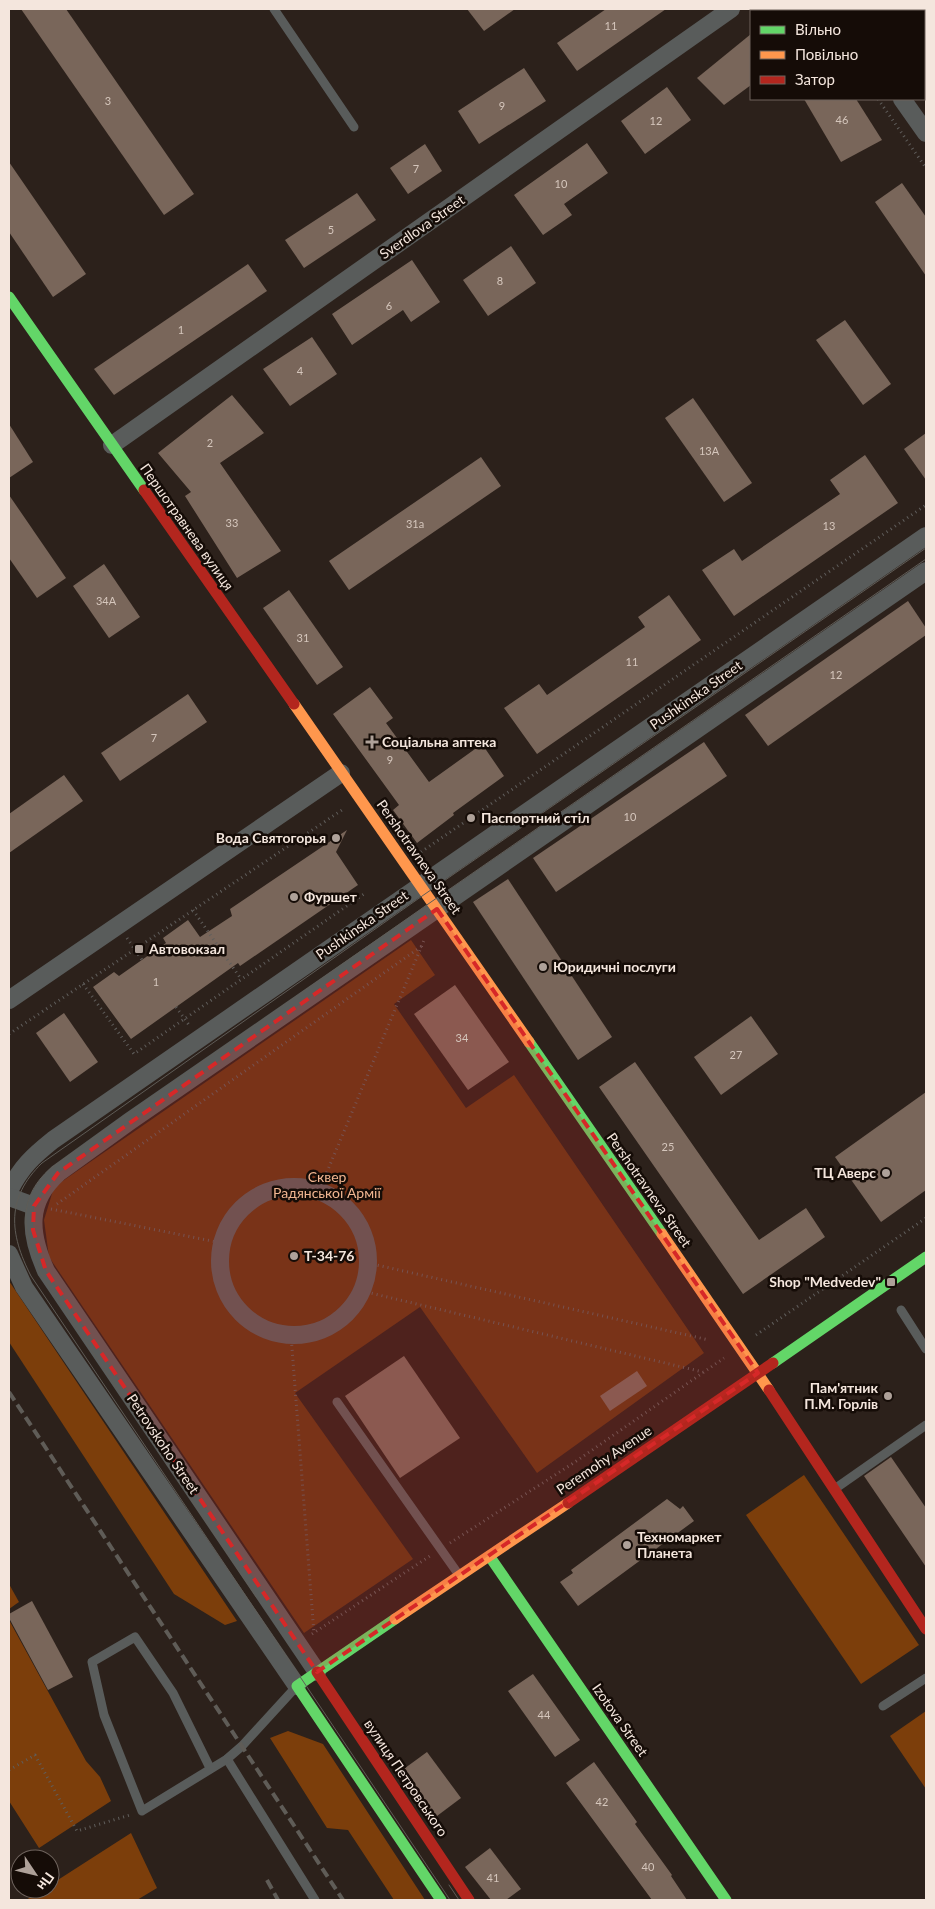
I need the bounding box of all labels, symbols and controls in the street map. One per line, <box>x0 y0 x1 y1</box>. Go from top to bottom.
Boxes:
legend <box>750 10 925 100</box>
house number: 11 <box>605 19 617 32</box>
text: Вільно <box>795 20 841 38</box>
text: Повільно <box>795 45 858 63</box>
text: Затор <box>795 70 835 88</box>
house number: 3 <box>105 94 111 107</box>
house number: 9 <box>499 99 505 112</box>
house number: 46 <box>836 113 848 126</box>
house number: 12 <box>650 114 662 127</box>
house number: 7 <box>413 162 419 175</box>
house number: 10 <box>555 177 568 190</box>
street label: Sverdlova Street <box>376 191 467 262</box>
house number: 5 <box>328 223 334 236</box>
house number: 8 <box>497 274 503 287</box>
house number: 6 <box>386 299 392 312</box>
house number: 1 <box>178 323 184 336</box>
house number: 4 <box>297 364 304 377</box>
house number: 2 <box>207 436 213 449</box>
house number: 13А <box>699 444 720 457</box>
street label: Першотравнева вулиця <box>137 460 238 593</box>
house number: 33 <box>226 516 238 529</box>
house number: 31а <box>406 517 424 530</box>
house number: 13 <box>823 519 835 532</box>
house number: 34А <box>96 594 117 607</box>
house number: 31 <box>297 631 309 644</box>
house number: 11 <box>626 655 638 668</box>
street label: Pushkinska Street <box>646 656 745 733</box>
house number: 12 <box>830 668 842 681</box>
house number: 7 <box>151 731 157 744</box>
place label: Соціальна аптека <box>382 733 496 750</box>
marker: Соціальна аптека <box>366 736 378 748</box>
house number: 9 <box>387 753 393 766</box>
street label: Pershotravneva Street <box>374 796 465 917</box>
place label: Паспортний стіл <box>481 809 590 826</box>
house number: 10 <box>624 810 637 823</box>
marker: Паспортний стіл <box>465 812 477 824</box>
place label: Вода Святогорья <box>216 829 326 846</box>
marker: Вода Святогорья <box>330 832 342 844</box>
street label: Pushkinska Street <box>312 886 411 963</box>
place label: Фуршет <box>304 888 358 905</box>
marker: Фуршет <box>288 891 300 903</box>
place label: Автовокзал <box>148 940 225 957</box>
marker: Автовокзал <box>133 943 145 955</box>
place label: Юридичні послуги <box>553 958 676 975</box>
marker: Юридичні послуги <box>537 961 549 973</box>
house number: 1 <box>153 975 159 988</box>
house number: 34 <box>456 1031 469 1044</box>
house number: 27 <box>730 1048 742 1061</box>
street label: Pershotravneva Street <box>604 1129 695 1250</box>
house number: 25 <box>662 1140 674 1153</box>
place label: ТЦ Аверс <box>814 1164 876 1181</box>
marker: ТЦ Аверс <box>880 1167 892 1179</box>
park label: Сквер Радянської Армії <box>273 1168 382 1201</box>
place label: Т-34-76 <box>304 1247 354 1264</box>
marker: Т-34-76 <box>288 1250 300 1262</box>
place label: Shop "Medvedev" <box>769 1273 881 1290</box>
marker: Shop "Medvedev" <box>885 1276 897 1288</box>
place label: Пам'ятник П.М. Горлів <box>804 1379 878 1412</box>
street label: Petrovskoho Street <box>124 1390 203 1497</box>
marker: Пам'ятник П.М. Горлів <box>882 1390 894 1402</box>
street label: Peremohy Avenue <box>553 1421 655 1498</box>
place label: Техномаркет Планета <box>637 1528 722 1561</box>
marker: Техномаркет Планета <box>621 1539 633 1551</box>
street label: Izotova Street <box>589 1680 652 1759</box>
house number: 44 <box>538 1708 551 1721</box>
street label: вулиця Петровського <box>361 1716 452 1839</box>
house number: 42 <box>596 1795 608 1808</box>
north arrow <box>10 1849 60 1899</box>
house number: 40 <box>642 1860 655 1873</box>
text: Пн <box>34 1869 58 1894</box>
house number: 41 <box>487 1871 499 1884</box>

